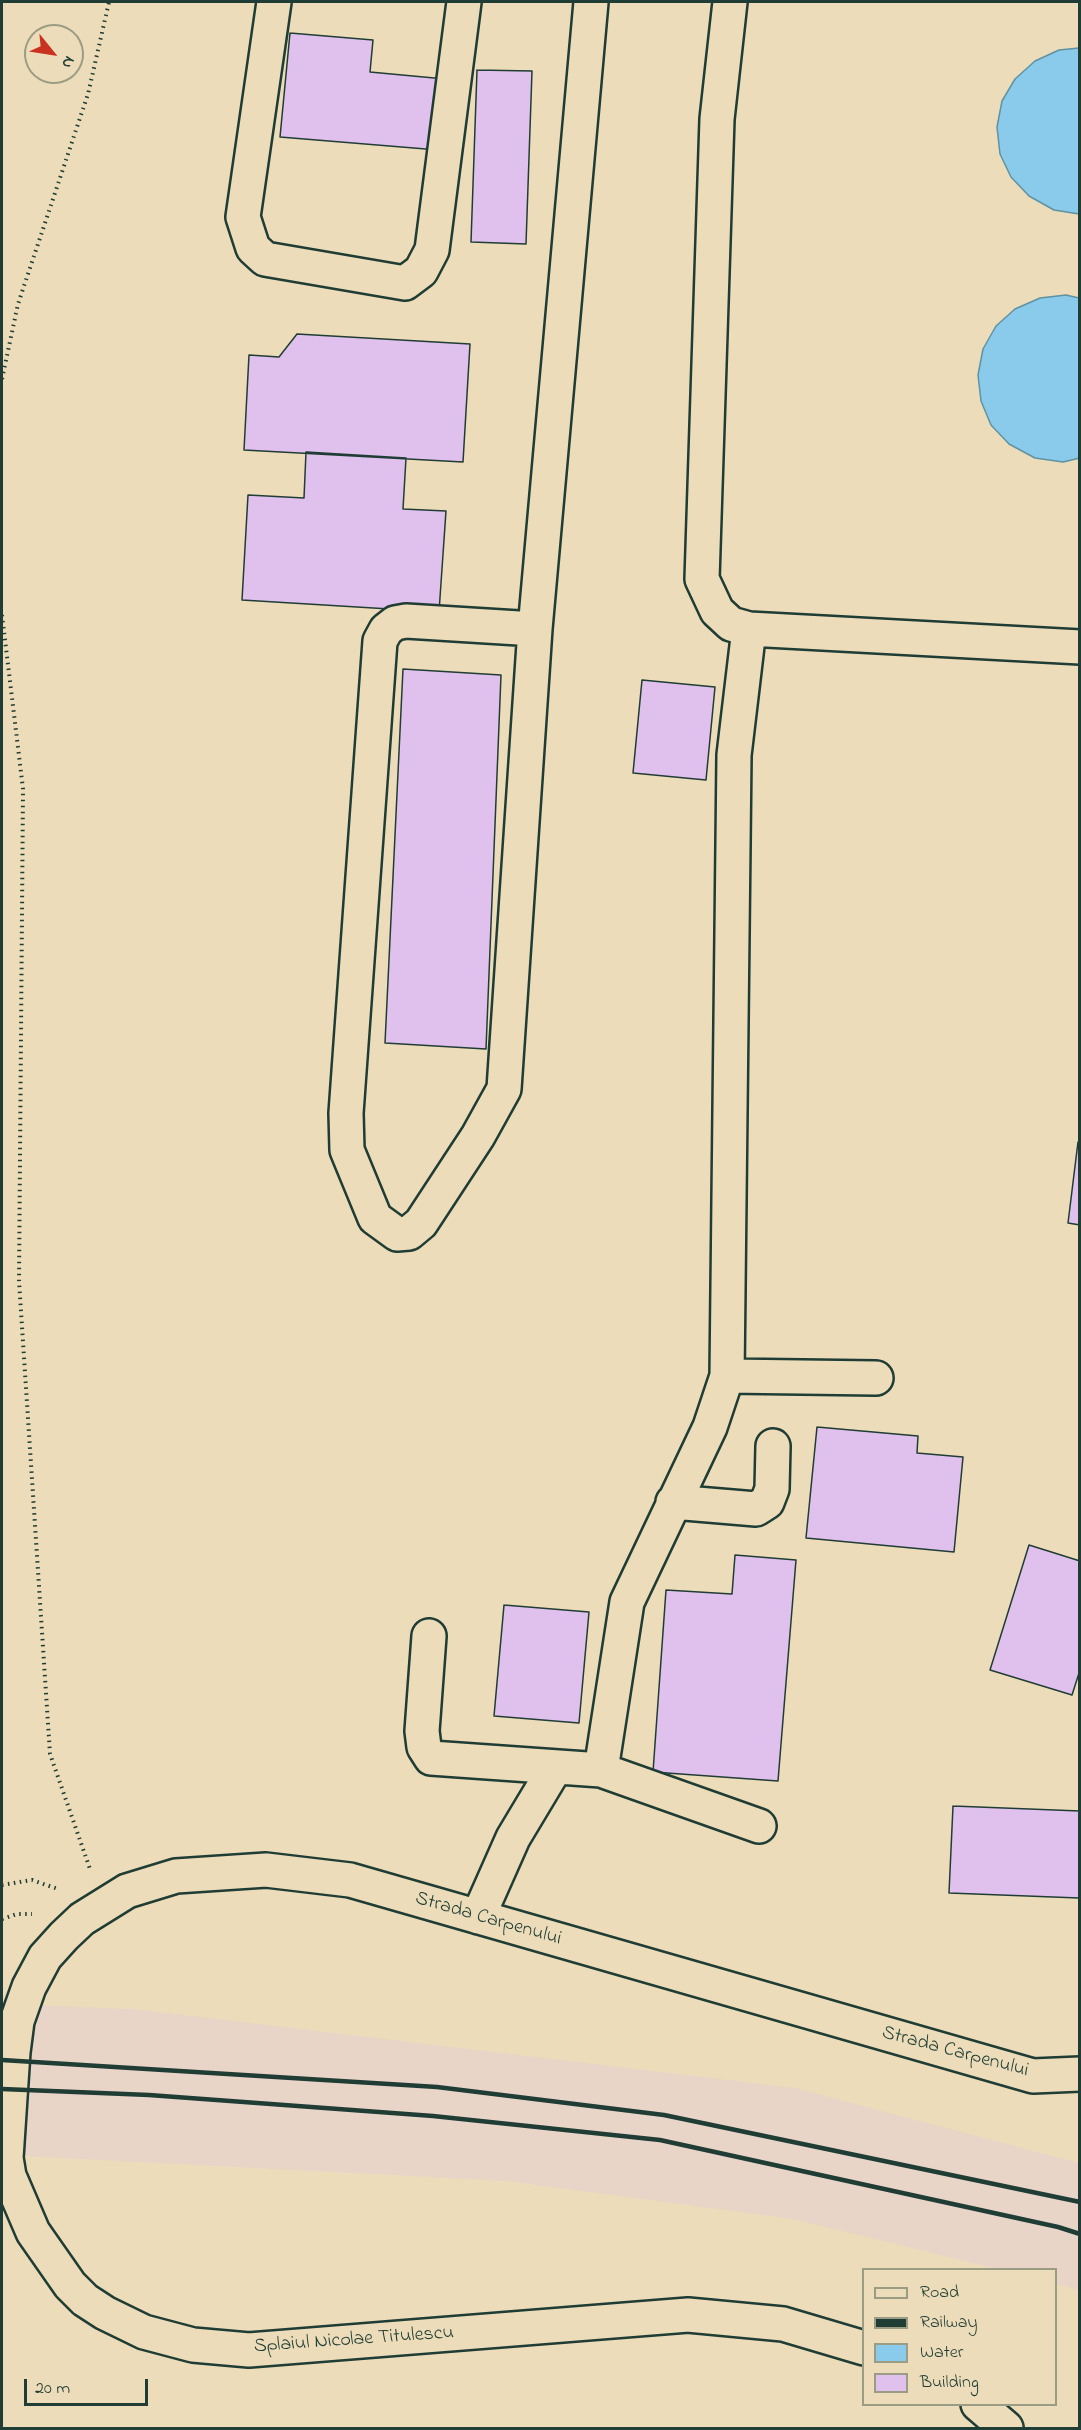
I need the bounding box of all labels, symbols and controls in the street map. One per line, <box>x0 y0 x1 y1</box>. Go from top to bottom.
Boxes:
north arrow <box>24 24 84 84</box>
text: N <box>55 51 81 73</box>
street label: Strada Carpenului <box>412 1888 564 1952</box>
street label: Strada Carpenului <box>879 2022 1031 2084</box>
legend <box>862 2268 1057 2406</box>
text: Road <box>920 2280 959 2306</box>
text: Railway <box>920 2310 977 2336</box>
street label: Splaiul Nicolae Titulescu <box>253 2322 455 2360</box>
text: Water <box>920 2340 963 2366</box>
scale bar <box>27 2367 152 2405</box>
text: Building <box>920 2370 979 2396</box>
text: 20 m <box>35 2376 70 2402</box>

